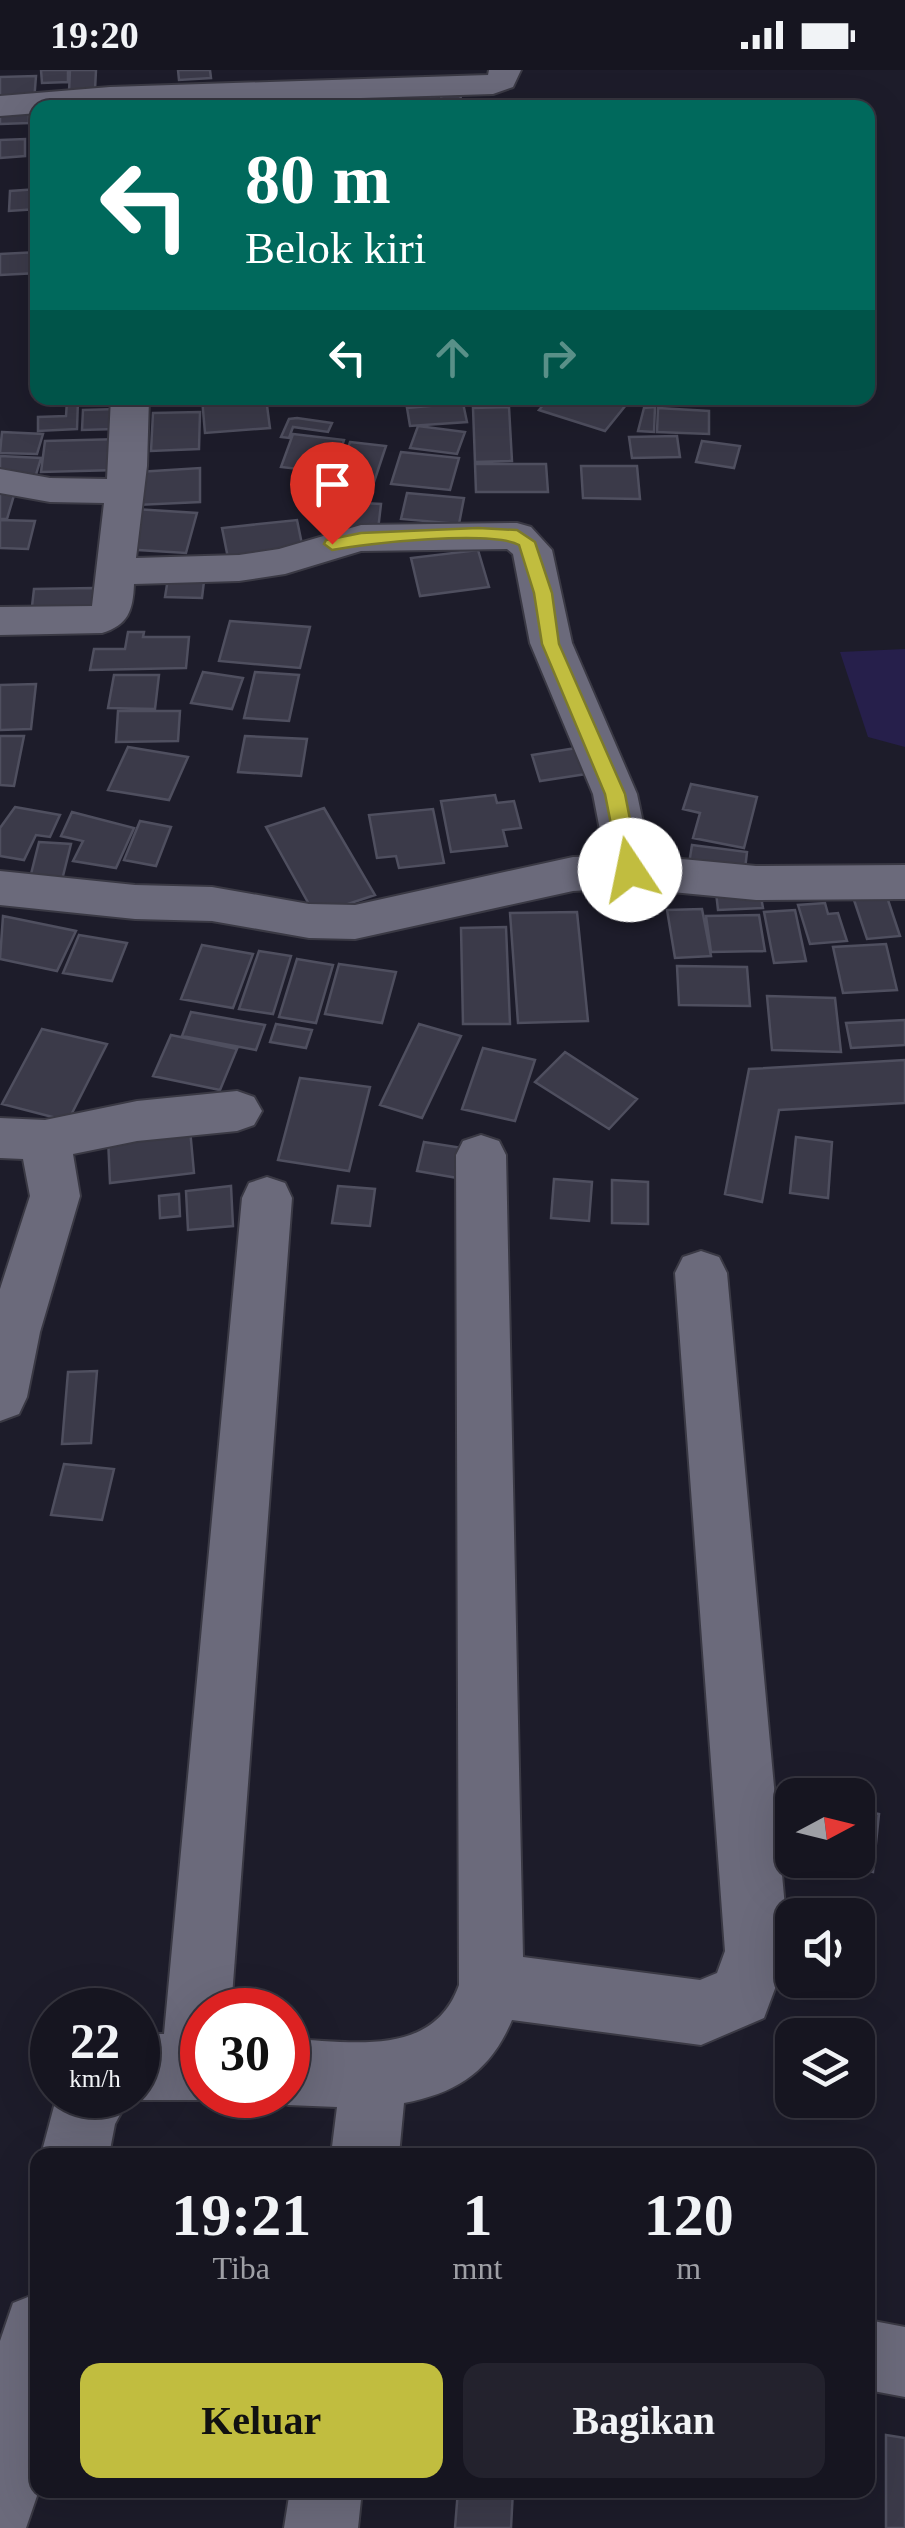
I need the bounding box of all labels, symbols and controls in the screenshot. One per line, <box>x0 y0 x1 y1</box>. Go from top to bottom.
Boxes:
text: 19:20 <box>50 14 139 56</box>
icon: left <box>80 140 210 270</box>
text: 80 m <box>245 141 391 218</box>
text: Belok kiri <box>245 223 426 273</box>
icon: left <box>320 330 375 385</box>
icon: ahead <box>425 330 480 385</box>
icon: right <box>530 330 585 385</box>
pin <box>290 442 375 545</box>
icon: arrive <box>305 457 360 512</box>
position arrow <box>578 818 682 922</box>
north arrow <box>775 1778 875 1878</box>
map controls <box>775 1778 875 2118</box>
button: sound <box>775 1898 875 1998</box>
speed limit sign: 30 <box>180 1988 310 2118</box>
text: 22 <box>70 2013 120 2069</box>
button: layers <box>775 2018 875 2118</box>
text: km/h <box>69 2065 121 2092</box>
text: 19:21 <box>171 2182 311 2248</box>
text: 1 <box>462 2182 492 2248</box>
text: 120 <box>644 2182 734 2248</box>
text: Tiba <box>213 2250 270 2286</box>
text: mnt <box>453 2250 502 2286</box>
text: m <box>676 2250 701 2286</box>
button: Keluar <box>80 2363 443 2478</box>
button: Bagikan <box>463 2363 825 2478</box>

